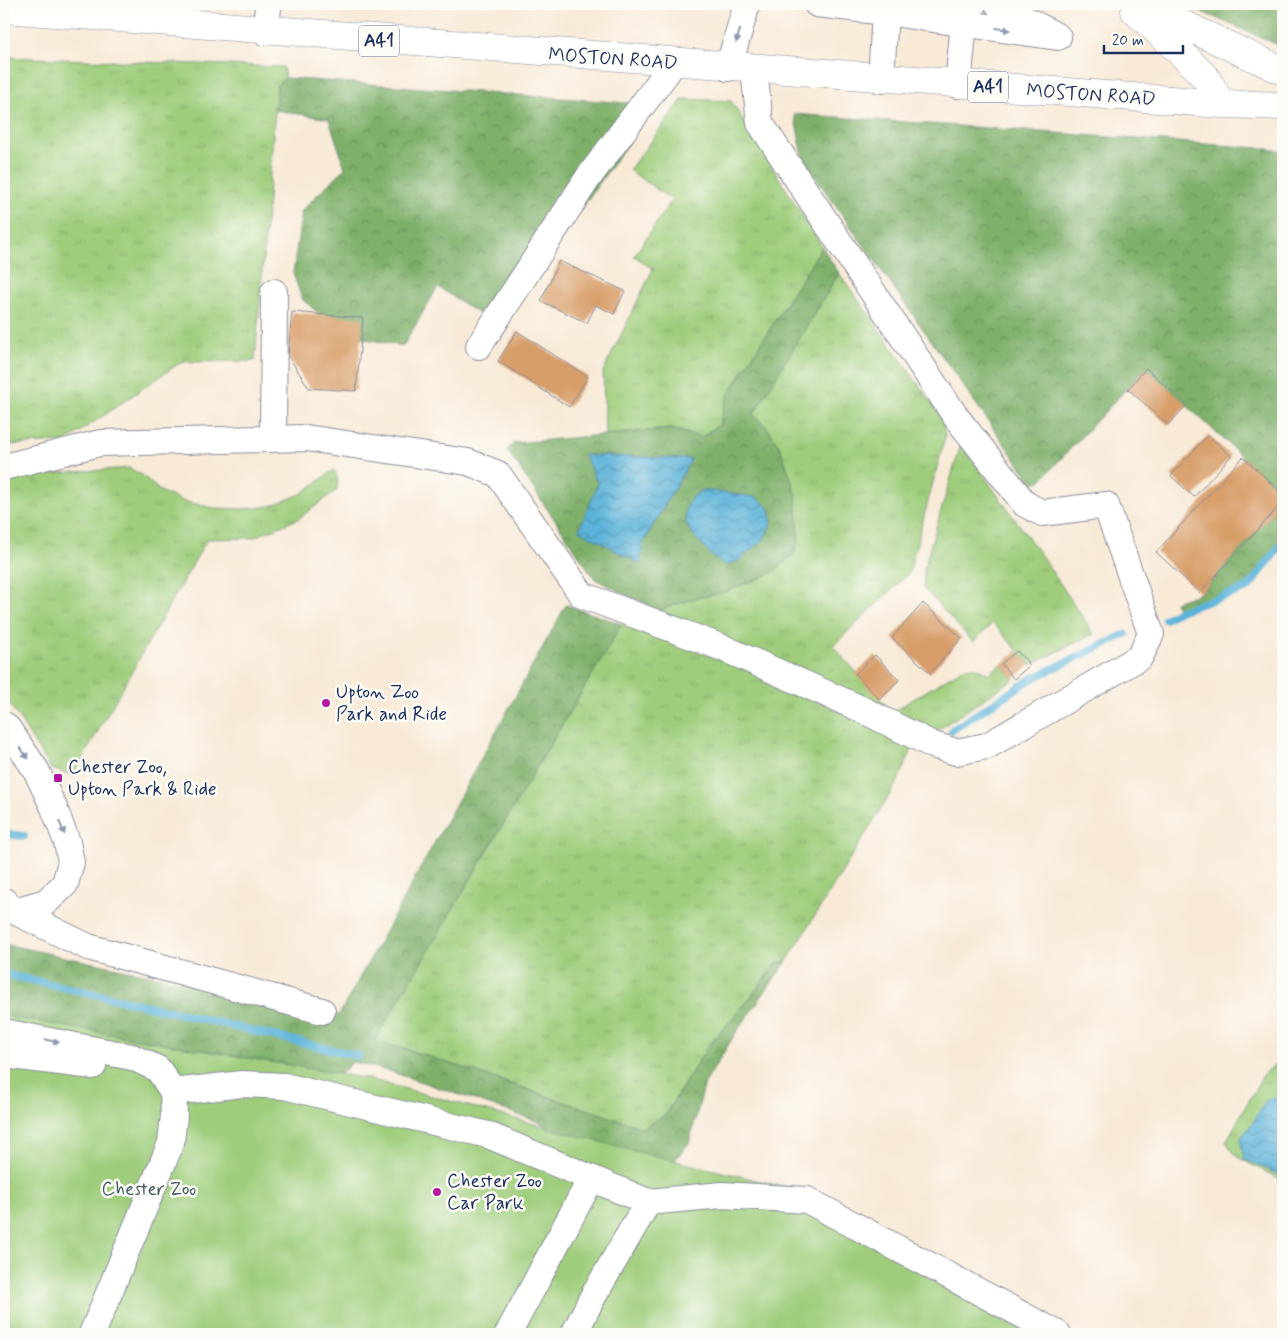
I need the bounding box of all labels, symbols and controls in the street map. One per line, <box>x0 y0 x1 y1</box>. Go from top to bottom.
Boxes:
scale bar <box>1104 22 1183 54</box>
one-way arrow <box>995 25 1011 33</box>
road number: A41 <box>359 26 399 56</box>
one-way arrow <box>733 29 741 44</box>
text: 20 m <box>1112 31 1144 51</box>
street label: MOSTON ROAD <box>547 42 679 76</box>
road number: A41 <box>968 72 1008 102</box>
street label: MOSTON ROAD <box>1025 78 1157 112</box>
place label: Upton Zoo Park and Ride <box>336 680 447 727</box>
marker: Upton Zoo Park and Ride <box>320 697 332 709</box>
one-way arrow <box>20 747 29 760</box>
place label: Chester Zoo, Upton Park & Ride <box>68 755 217 802</box>
marker: Chester Zoo, Upton Park & Ride <box>52 772 64 784</box>
one-way arrow <box>58 821 66 836</box>
one-way arrow <box>44 1037 59 1045</box>
place label: Chester Zoo Car Park <box>447 1169 542 1216</box>
park label: Chester Zoo <box>102 1177 196 1202</box>
marker: Chester Zoo Car Park <box>431 1186 443 1198</box>

